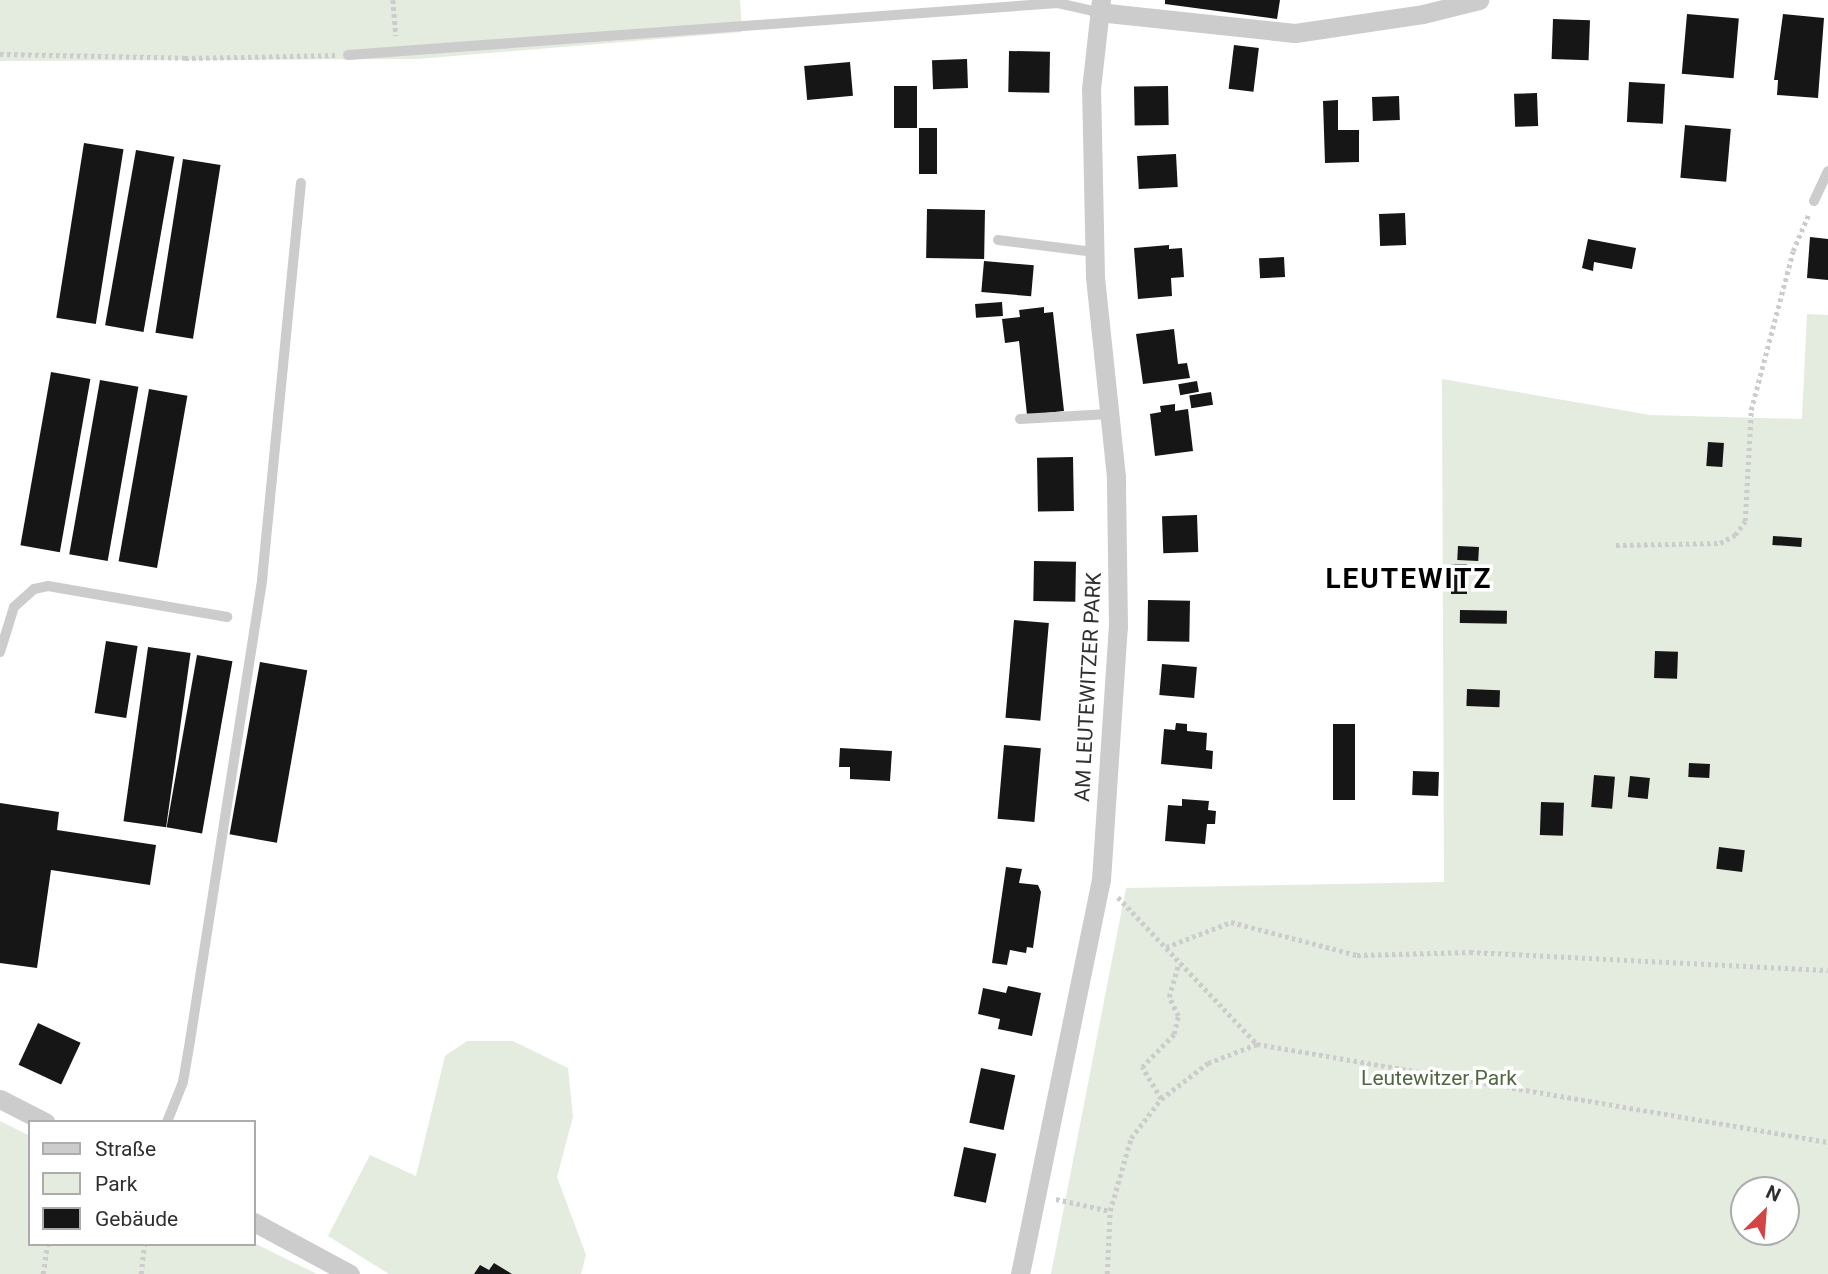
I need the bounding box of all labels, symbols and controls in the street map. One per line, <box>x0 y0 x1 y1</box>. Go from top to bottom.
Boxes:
district label: LEUTEWITZ <box>1327 562 1491 596</box>
street label: AM LEUTEWITZER PARK <box>1069 572 1107 802</box>
park label: Leutewitzer Park <box>1361 1065 1517 1091</box>
legend <box>28 1120 256 1246</box>
text: Straße <box>95 1137 156 1161</box>
text: Park <box>95 1172 137 1196</box>
north arrow <box>1730 1176 1800 1246</box>
text: N <box>1762 1180 1784 1207</box>
text: Gebäude <box>95 1207 178 1231</box>

